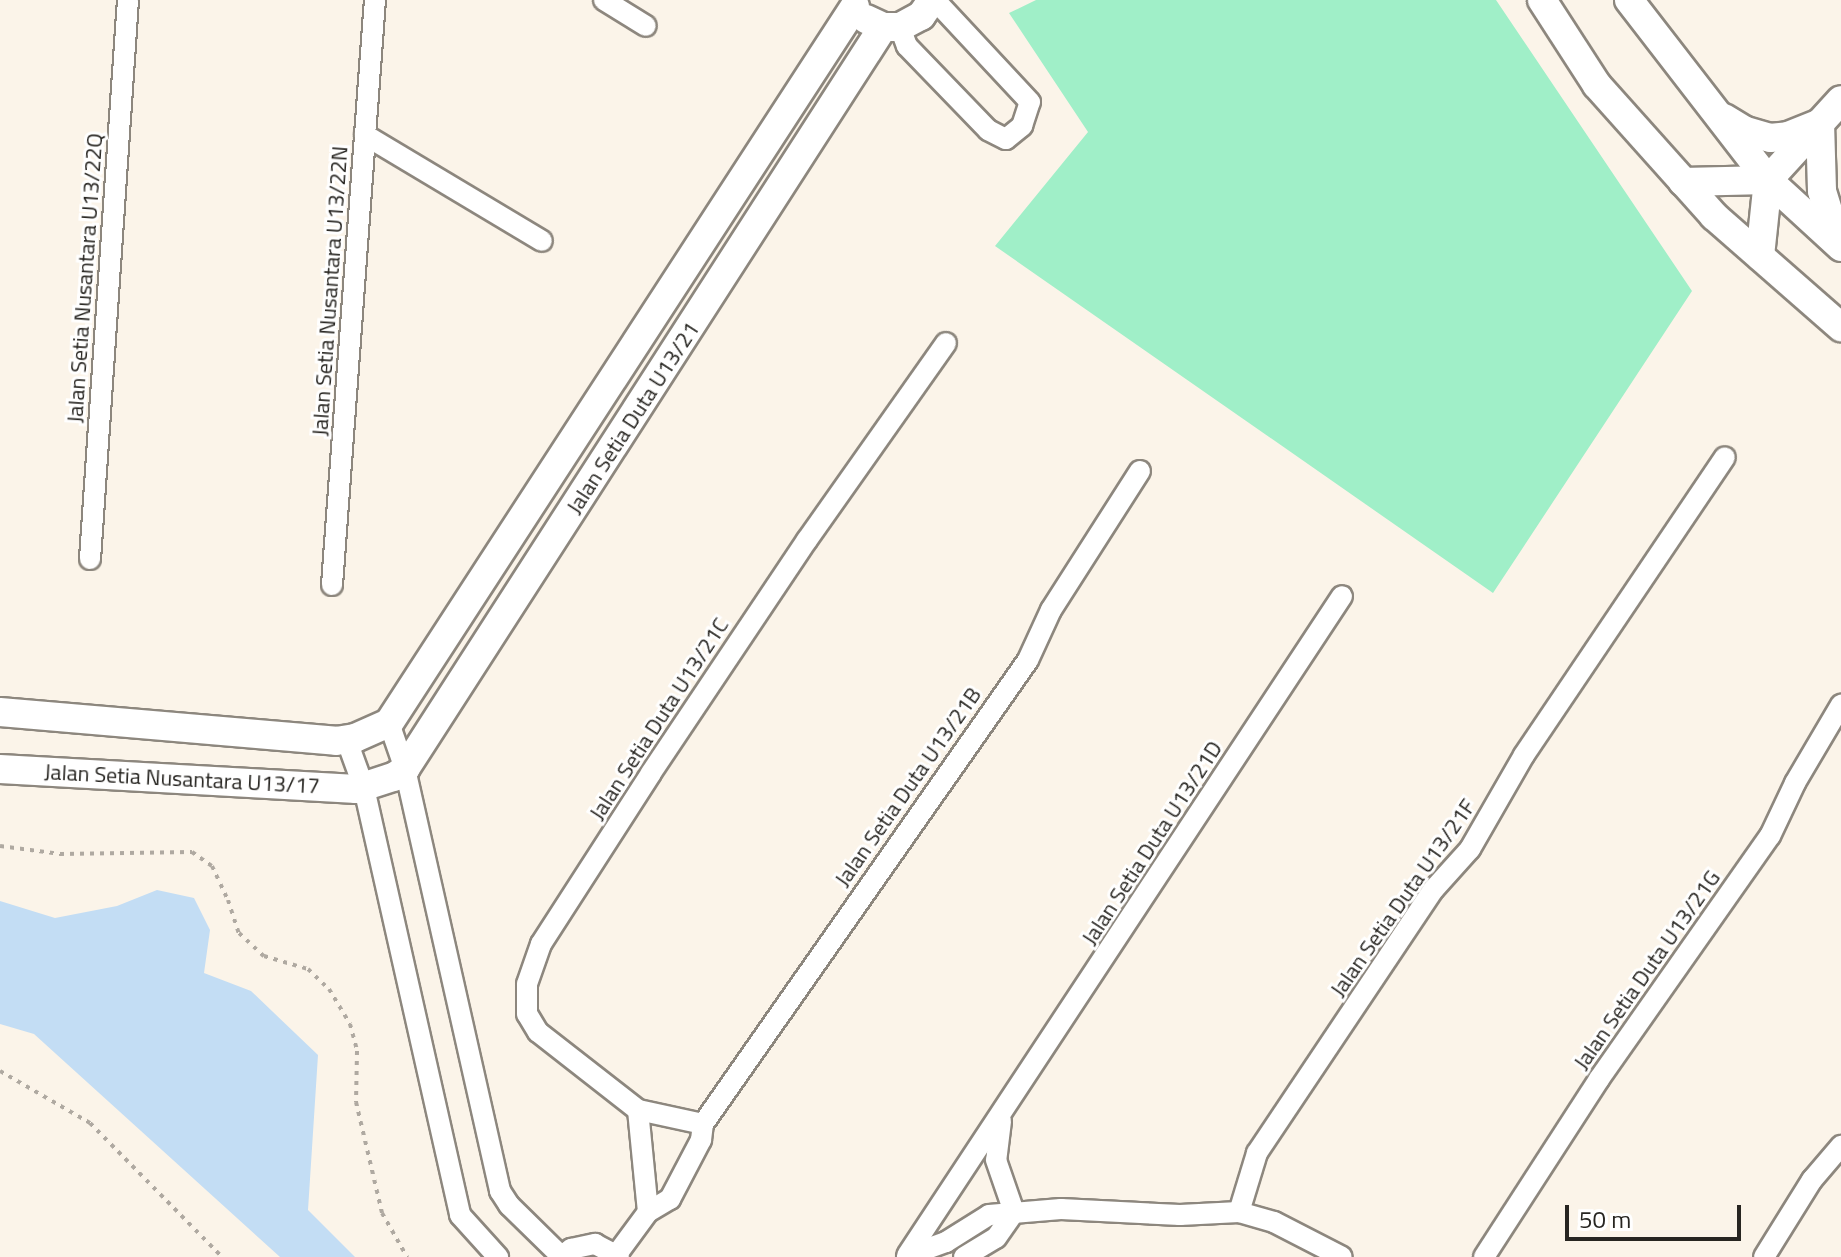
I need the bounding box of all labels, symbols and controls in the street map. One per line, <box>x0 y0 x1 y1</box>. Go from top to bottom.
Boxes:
street label: Jalan Setia Nusantara U13/22Q <box>62 132 108 424</box>
street label: Jalan Setia Nusantara U13/22N <box>307 145 353 437</box>
street label: Jalan Setia Duta U13/21 <box>561 317 705 519</box>
street label: Jalan Setia Duta U13/21C <box>584 613 734 825</box>
street label: Jalan Setia Duta U13/21B <box>829 682 987 892</box>
street label: Jalan Setia Duta U13/21D <box>1076 736 1228 950</box>
street label: Jalan Setia Nusantara U13/17 <box>44 759 320 799</box>
street label: Jalan Setia Duta U13/21F <box>1325 794 1481 1002</box>
street label: Jalan Setia Duta U13/21G <box>1568 865 1726 1075</box>
scale bar <box>1569 1189 1745 1239</box>
text: 50 m <box>1579 1201 1631 1237</box>

